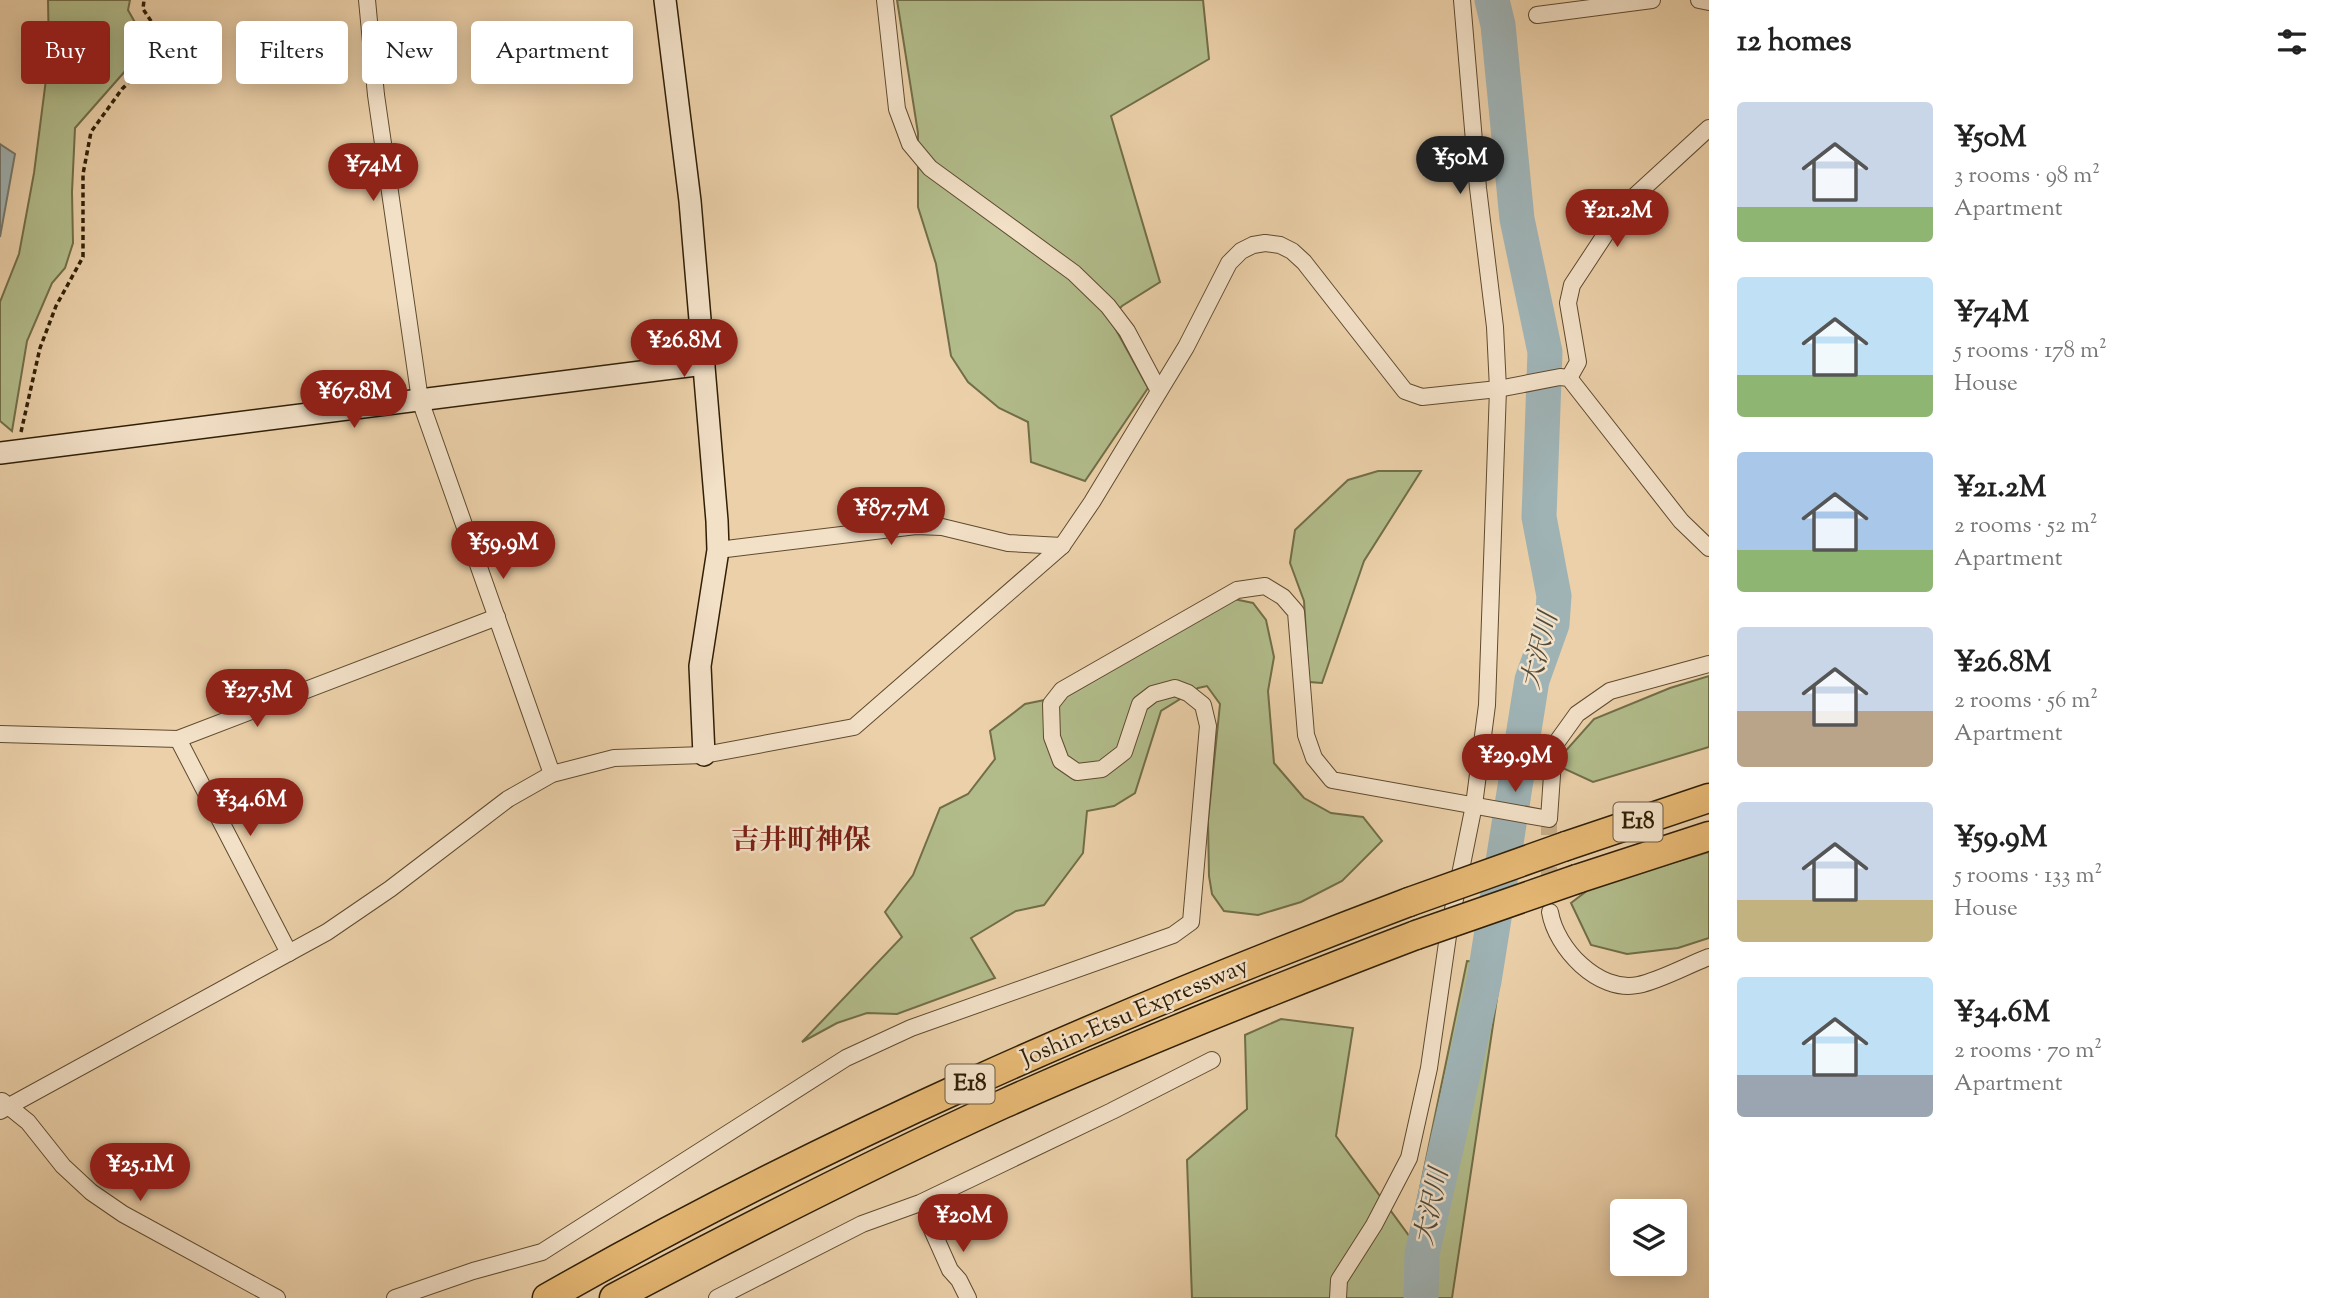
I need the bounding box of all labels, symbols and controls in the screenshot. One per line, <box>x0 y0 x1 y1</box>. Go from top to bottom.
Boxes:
chip: Buy <box>21 21 110 84</box>
chip: Rent <box>124 21 222 84</box>
chip: Filters <box>236 21 348 84</box>
chip: New <box>362 21 457 84</box>
chip: Apartment <box>471 21 633 84</box>
text: 12 homes <box>1737 21 1852 64</box>
icon: filters <box>2273 23 2311 61</box>
text: ¥50M <box>1954 117 2027 160</box>
icon: home <box>1793 130 1877 214</box>
pin: ¥50M <box>1419 136 1501 196</box>
text: ¥50M <box>1432 142 1488 175</box>
pin: ¥74M <box>332 144 414 203</box>
text: ¥74M <box>344 149 402 182</box>
text: 3 rooms · 98 m² <box>1954 160 2100 193</box>
pin: ¥21.2M <box>1560 190 1674 249</box>
text: Apartment <box>1954 193 2063 226</box>
text: ¥21.2M <box>1582 195 1652 228</box>
text: ¥74M <box>1954 292 2029 335</box>
icon: home <box>1793 305 1877 389</box>
pin: ¥26.8M <box>627 320 741 379</box>
text: ¥26.8M <box>647 325 721 358</box>
text: 5 rooms · 178 m² <box>1954 335 2107 368</box>
text: House <box>1954 368 2018 401</box>
pin: ¥67.8M <box>297 370 411 430</box>
text: ¥67.8M <box>316 376 392 409</box>
text: ¥21.2M <box>1954 467 2046 510</box>
icon: home <box>1793 480 1877 564</box>
pin: ¥87.7M <box>834 488 948 547</box>
text: ¥87.7M <box>853 493 929 526</box>
text: 2 rooms · 52 m² <box>1954 510 2097 543</box>
pin: ¥59.9M <box>446 522 560 581</box>
text: ¥59.9M <box>467 527 539 560</box>
text: Apartment <box>1954 543 2063 576</box>
water label: 大沢川 <box>1514 606 1569 693</box>
text: ¥26.8M <box>1954 642 2051 685</box>
icon: home <box>1793 655 1877 739</box>
pin: ¥27.5M <box>200 670 314 729</box>
text: ¥27.5M <box>222 675 292 708</box>
text: 2 rooms · 56 m² <box>1954 685 2098 718</box>
text: Apartment <box>1954 718 2063 751</box>
pin: ¥29.9M <box>1458 734 1572 794</box>
text: ¥29.9M <box>1478 740 1552 773</box>
pin: ¥34.6M <box>193 778 307 838</box>
text: ¥34.6M <box>213 784 287 817</box>
road number: E18 <box>1614 802 1662 842</box>
text: ¥59.9M <box>1954 817 2047 860</box>
district label: 吉井町神保 <box>731 822 871 862</box>
icon: home <box>1793 830 1877 914</box>
text: 5 rooms · 133 m² <box>1954 860 2102 893</box>
text: House <box>1954 893 2018 926</box>
street label: Joshin-Etsu Expressway <box>1014 950 1254 1077</box>
text: ¥34.6M <box>1954 992 2050 1035</box>
icon: home <box>1793 1005 1877 1089</box>
text: 2 rooms · 70 m² <box>1954 1035 2102 1068</box>
road number: E18 <box>946 1064 995 1104</box>
text: Apartment <box>1954 1068 2063 1101</box>
pin: ¥25.1M <box>83 1144 197 1203</box>
text: ¥25.1M <box>106 1149 174 1182</box>
water label: 大沢川 <box>1407 1162 1460 1249</box>
pin: ¥20M <box>922 1194 1004 1254</box>
map controls <box>1610 1199 1687 1276</box>
button: layers <box>1610 1199 1687 1276</box>
text: ¥20M <box>934 1200 992 1233</box>

